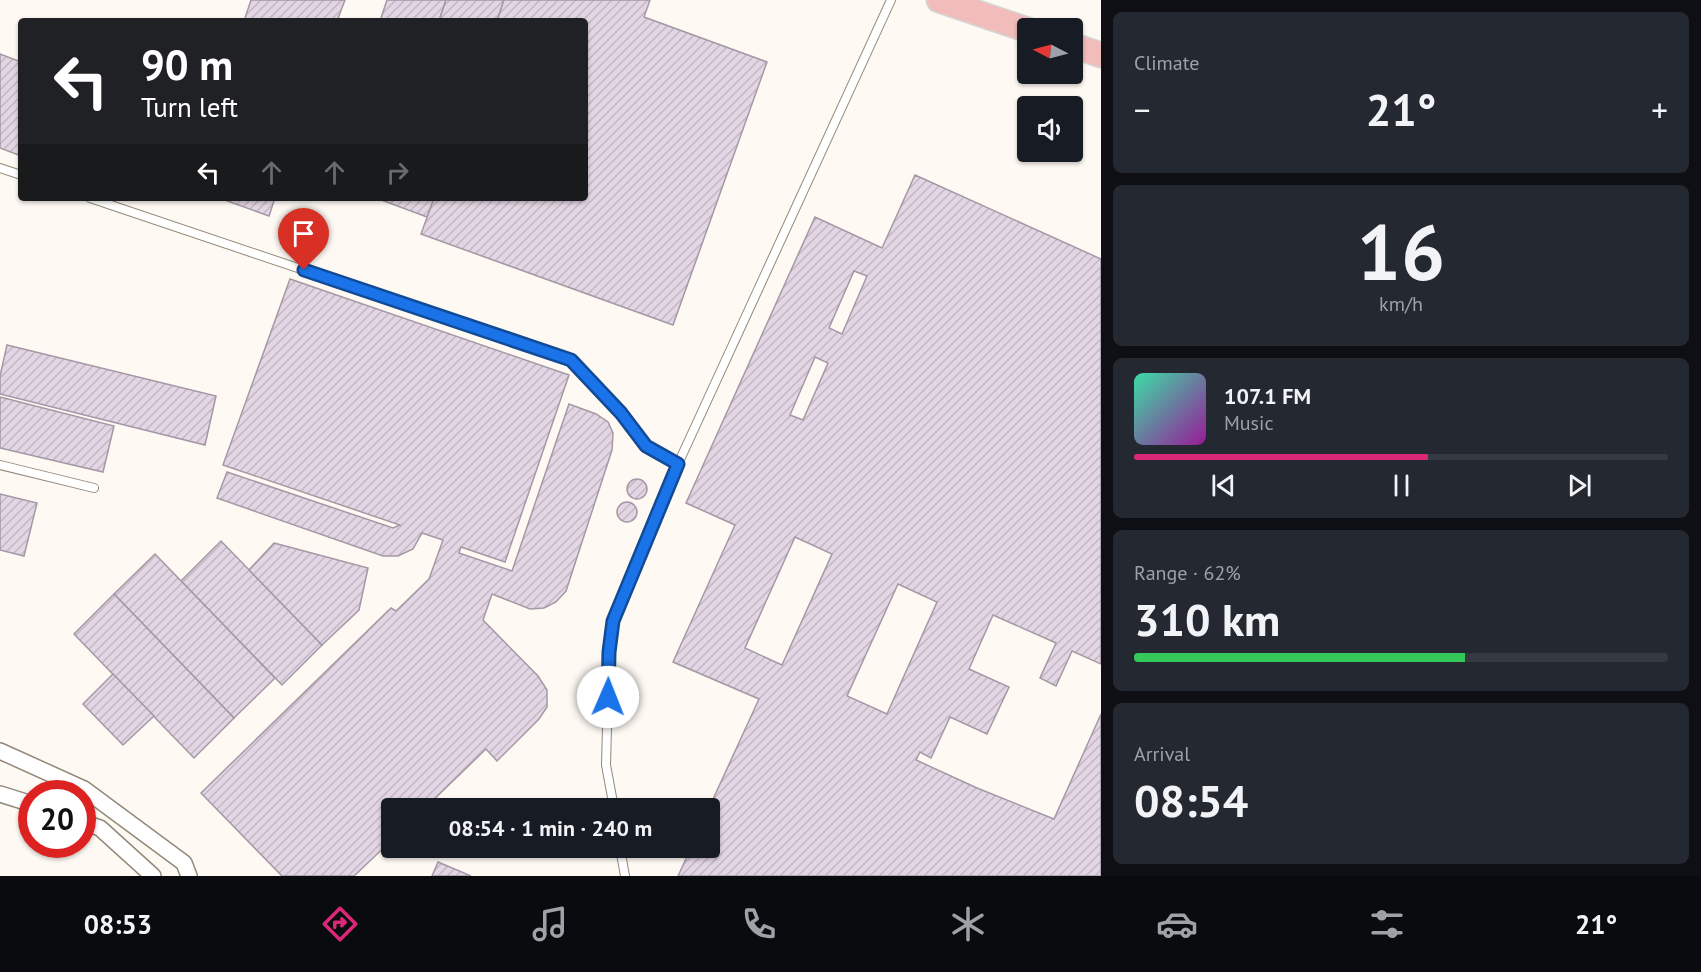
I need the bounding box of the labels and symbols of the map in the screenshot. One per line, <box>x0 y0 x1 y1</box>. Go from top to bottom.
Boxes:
north arrow <box>1017 18 1083 84</box>
pin <box>278 208 329 270</box>
position arrow <box>576 665 640 729</box>
speed limit sign: 20 <box>18 780 96 858</box>

